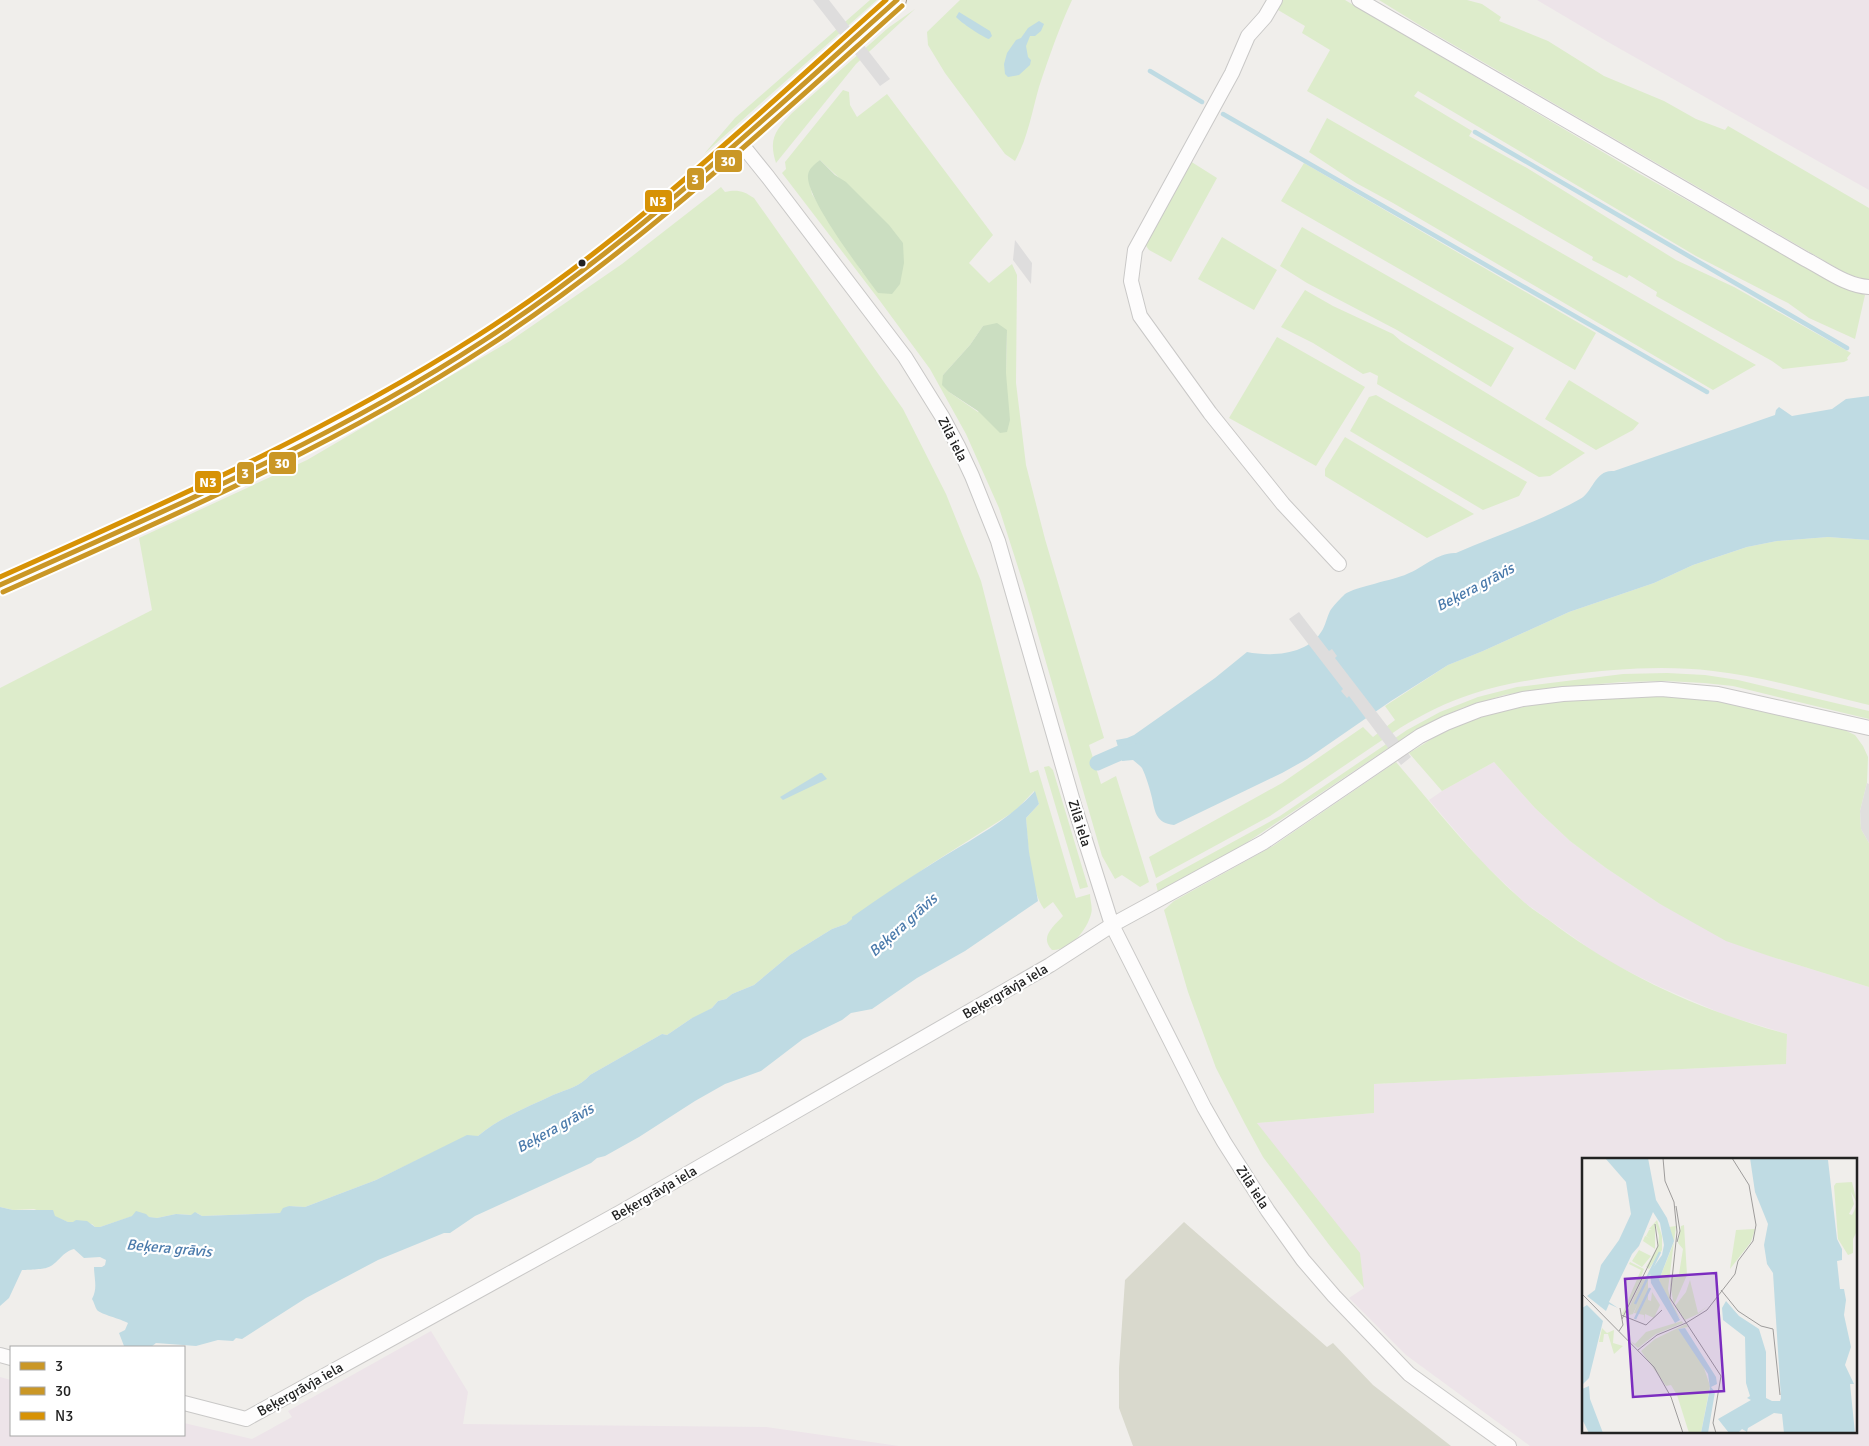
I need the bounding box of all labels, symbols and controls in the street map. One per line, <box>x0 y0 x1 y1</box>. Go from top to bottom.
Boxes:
line badge: 30 <box>714 149 743 173</box>
text: 30 <box>720 153 736 170</box>
line badge: 3 <box>686 167 705 191</box>
text: 3 <box>691 171 699 188</box>
line badge: N3 <box>644 189 673 213</box>
text: N3 <box>649 193 667 210</box>
unlabelled marker <box>577 258 587 268</box>
street label: Zilā iela <box>934 414 971 464</box>
line badge: 30 <box>268 451 297 475</box>
text: 30 <box>274 455 290 472</box>
line badge: 3 <box>236 461 255 485</box>
text: 3 <box>241 465 249 482</box>
line badge: N3 <box>194 470 222 494</box>
text: N3 <box>199 474 217 491</box>
water label: Beķera grāvis <box>1433 558 1518 615</box>
street label: Zilā iela <box>1064 798 1095 849</box>
water label: Beķera grāvis <box>865 889 942 960</box>
street label: Beķergrāvja iela <box>960 960 1051 1023</box>
water label: Beķera grāvis <box>513 1099 598 1157</box>
inset map <box>1582 1158 1856 1434</box>
street label: Beķergrāvja iela <box>609 1162 700 1225</box>
street label: Zilā iela <box>1232 1163 1273 1212</box>
water label: Beķera grāvis <box>126 1235 214 1261</box>
legend <box>10 1346 185 1436</box>
text: 3 <box>55 1357 63 1375</box>
street label: Beķergrāvja iela <box>254 1359 346 1420</box>
text: 30 <box>55 1382 71 1400</box>
text: N3 <box>55 1407 73 1425</box>

